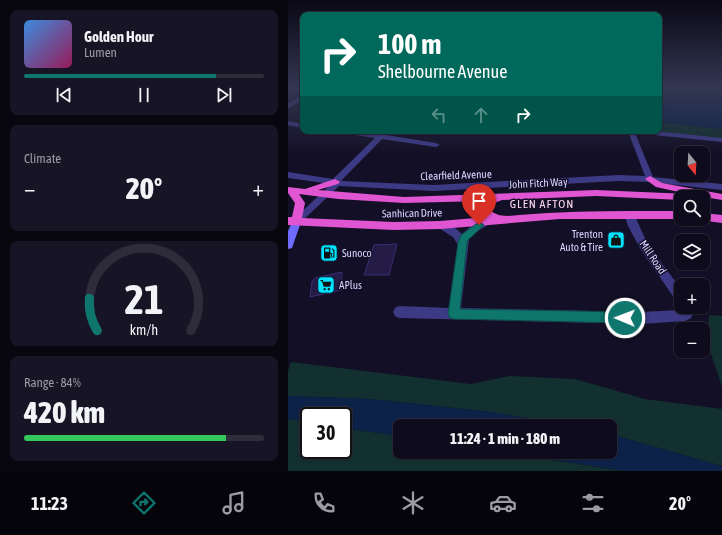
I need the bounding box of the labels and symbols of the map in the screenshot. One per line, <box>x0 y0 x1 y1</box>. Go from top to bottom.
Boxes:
north arrow <box>674 146 710 182</box>
street label: Clearfield Avenue <box>420 168 492 182</box>
street label: John Fitch Way <box>508 175 568 191</box>
pin <box>462 184 496 225</box>
district label: GLEN AFTON <box>510 197 574 211</box>
street label: Sanhican Drive <box>382 206 442 220</box>
place label: Trenton Auto & Tire <box>560 228 603 253</box>
shop icon: Trenton Auto & Tire <box>606 230 626 250</box>
street label: Mill Road <box>637 238 669 276</box>
fuel station icon: Sunoco <box>319 243 339 263</box>
place label: Sunoco <box>342 247 372 259</box>
supermarket icon: APlus <box>316 275 336 295</box>
place label: APlus <box>339 279 362 291</box>
position arrow <box>604 297 646 339</box>
speed limit sign: 30 <box>300 407 352 459</box>

